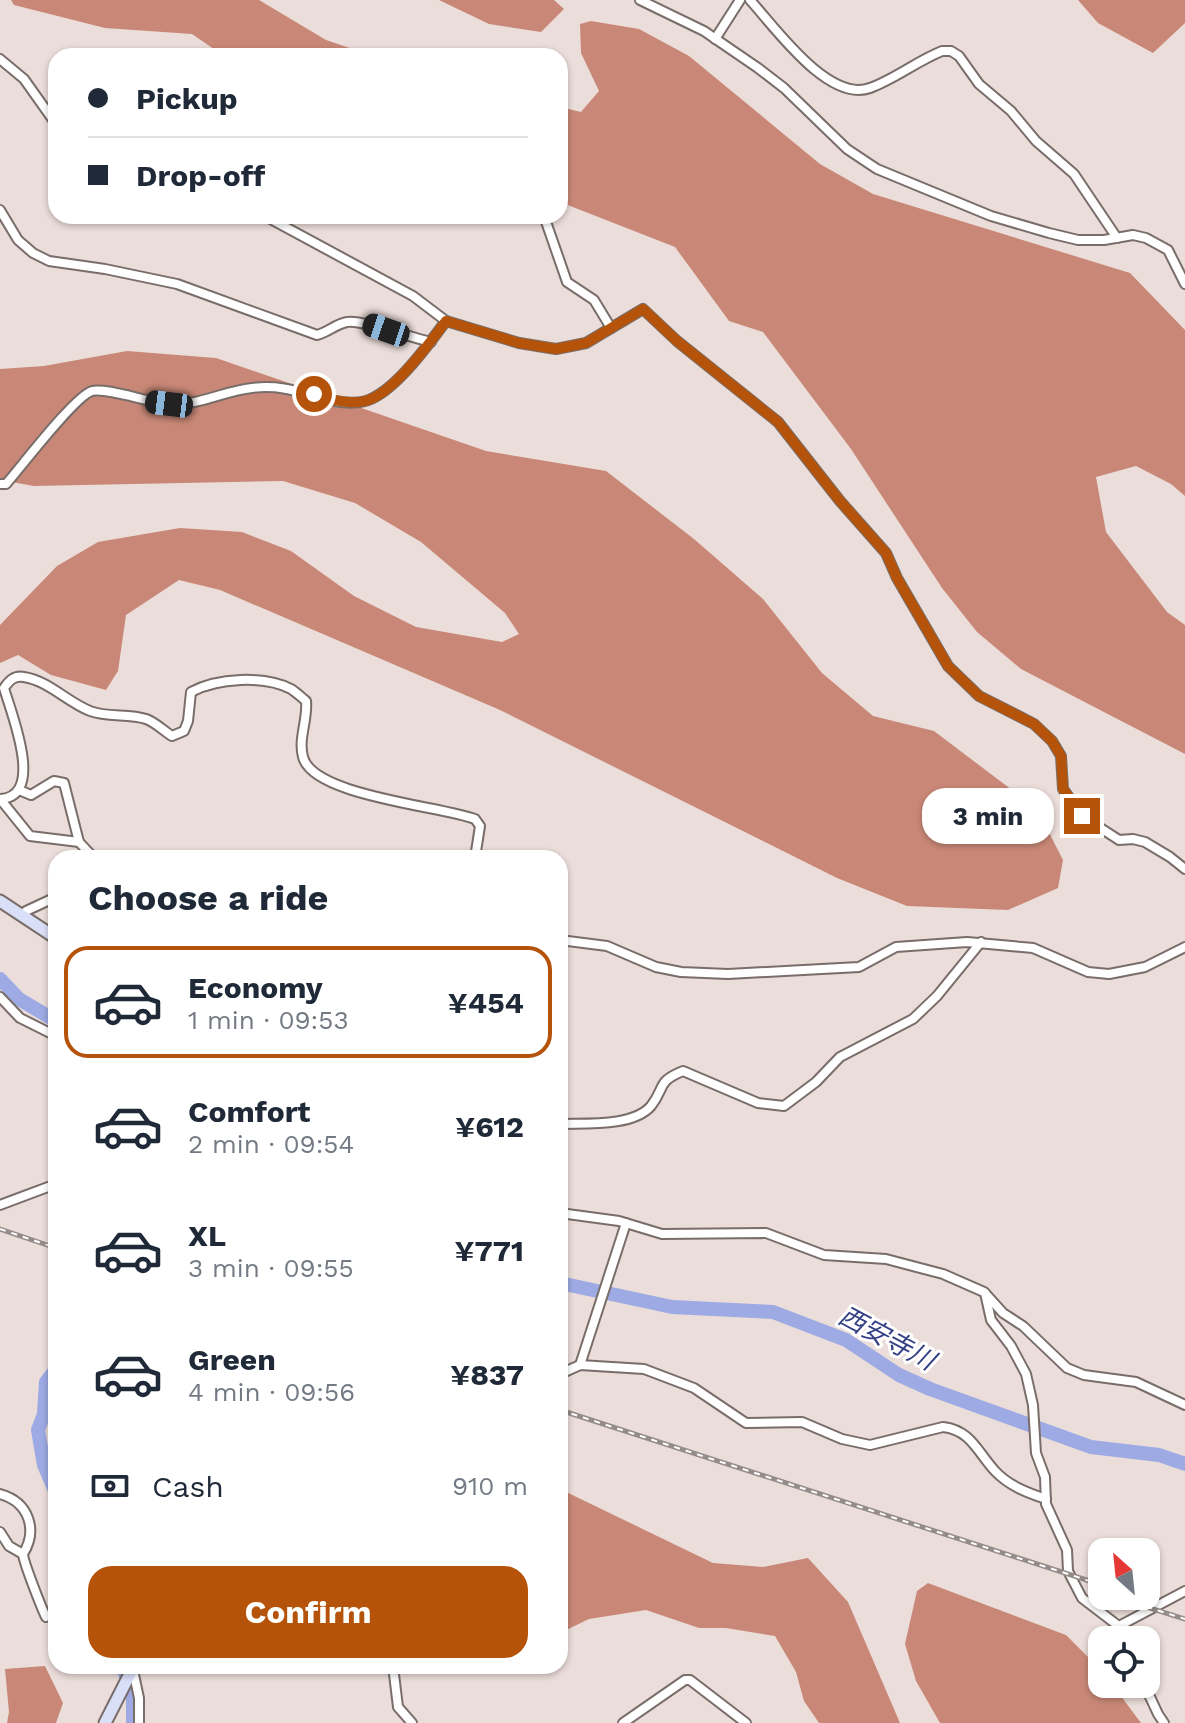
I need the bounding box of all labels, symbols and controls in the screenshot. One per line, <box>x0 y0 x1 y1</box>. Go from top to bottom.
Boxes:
text: Pickup <box>136 81 238 116</box>
text: Drop-off <box>136 158 265 193</box>
car <box>359 311 413 349</box>
route start <box>296 376 332 412</box>
car <box>144 389 194 419</box>
callout: 3 min <box>922 788 1054 844</box>
route end <box>1064 798 1100 834</box>
text: 3 min <box>952 801 1024 831</box>
text: Choose a ride <box>88 877 328 919</box>
icon: car <box>92 966 164 1038</box>
text: Economy <box>188 970 323 1005</box>
text: ¥454 <box>448 985 524 1020</box>
text: 1 min · 09:53 <box>188 1005 349 1035</box>
icon: car <box>92 1090 164 1162</box>
text: Comfort <box>188 1094 310 1129</box>
text: ¥612 <box>455 1109 524 1144</box>
text: 2 min · 09:54 <box>188 1129 354 1159</box>
icon: car <box>92 1214 164 1286</box>
text: XL <box>188 1218 226 1253</box>
text: ¥771 <box>455 1233 524 1268</box>
text: 3 min · 09:55 <box>188 1253 354 1283</box>
water label: 西安寺川 <box>834 1300 943 1377</box>
icon: car <box>92 1338 164 1410</box>
text: Green <box>188 1342 276 1377</box>
text: ¥837 <box>450 1357 524 1392</box>
text: 4 min · 09:56 <box>188 1377 355 1407</box>
icon: cash <box>88 1464 132 1508</box>
text: Cash <box>152 1469 224 1504</box>
text: 910 m <box>452 1471 528 1501</box>
north arrow <box>1088 1538 1160 1610</box>
map controls <box>1088 1538 1160 1698</box>
button: Confirm <box>88 1566 528 1658</box>
button: locate <box>1088 1626 1160 1698</box>

